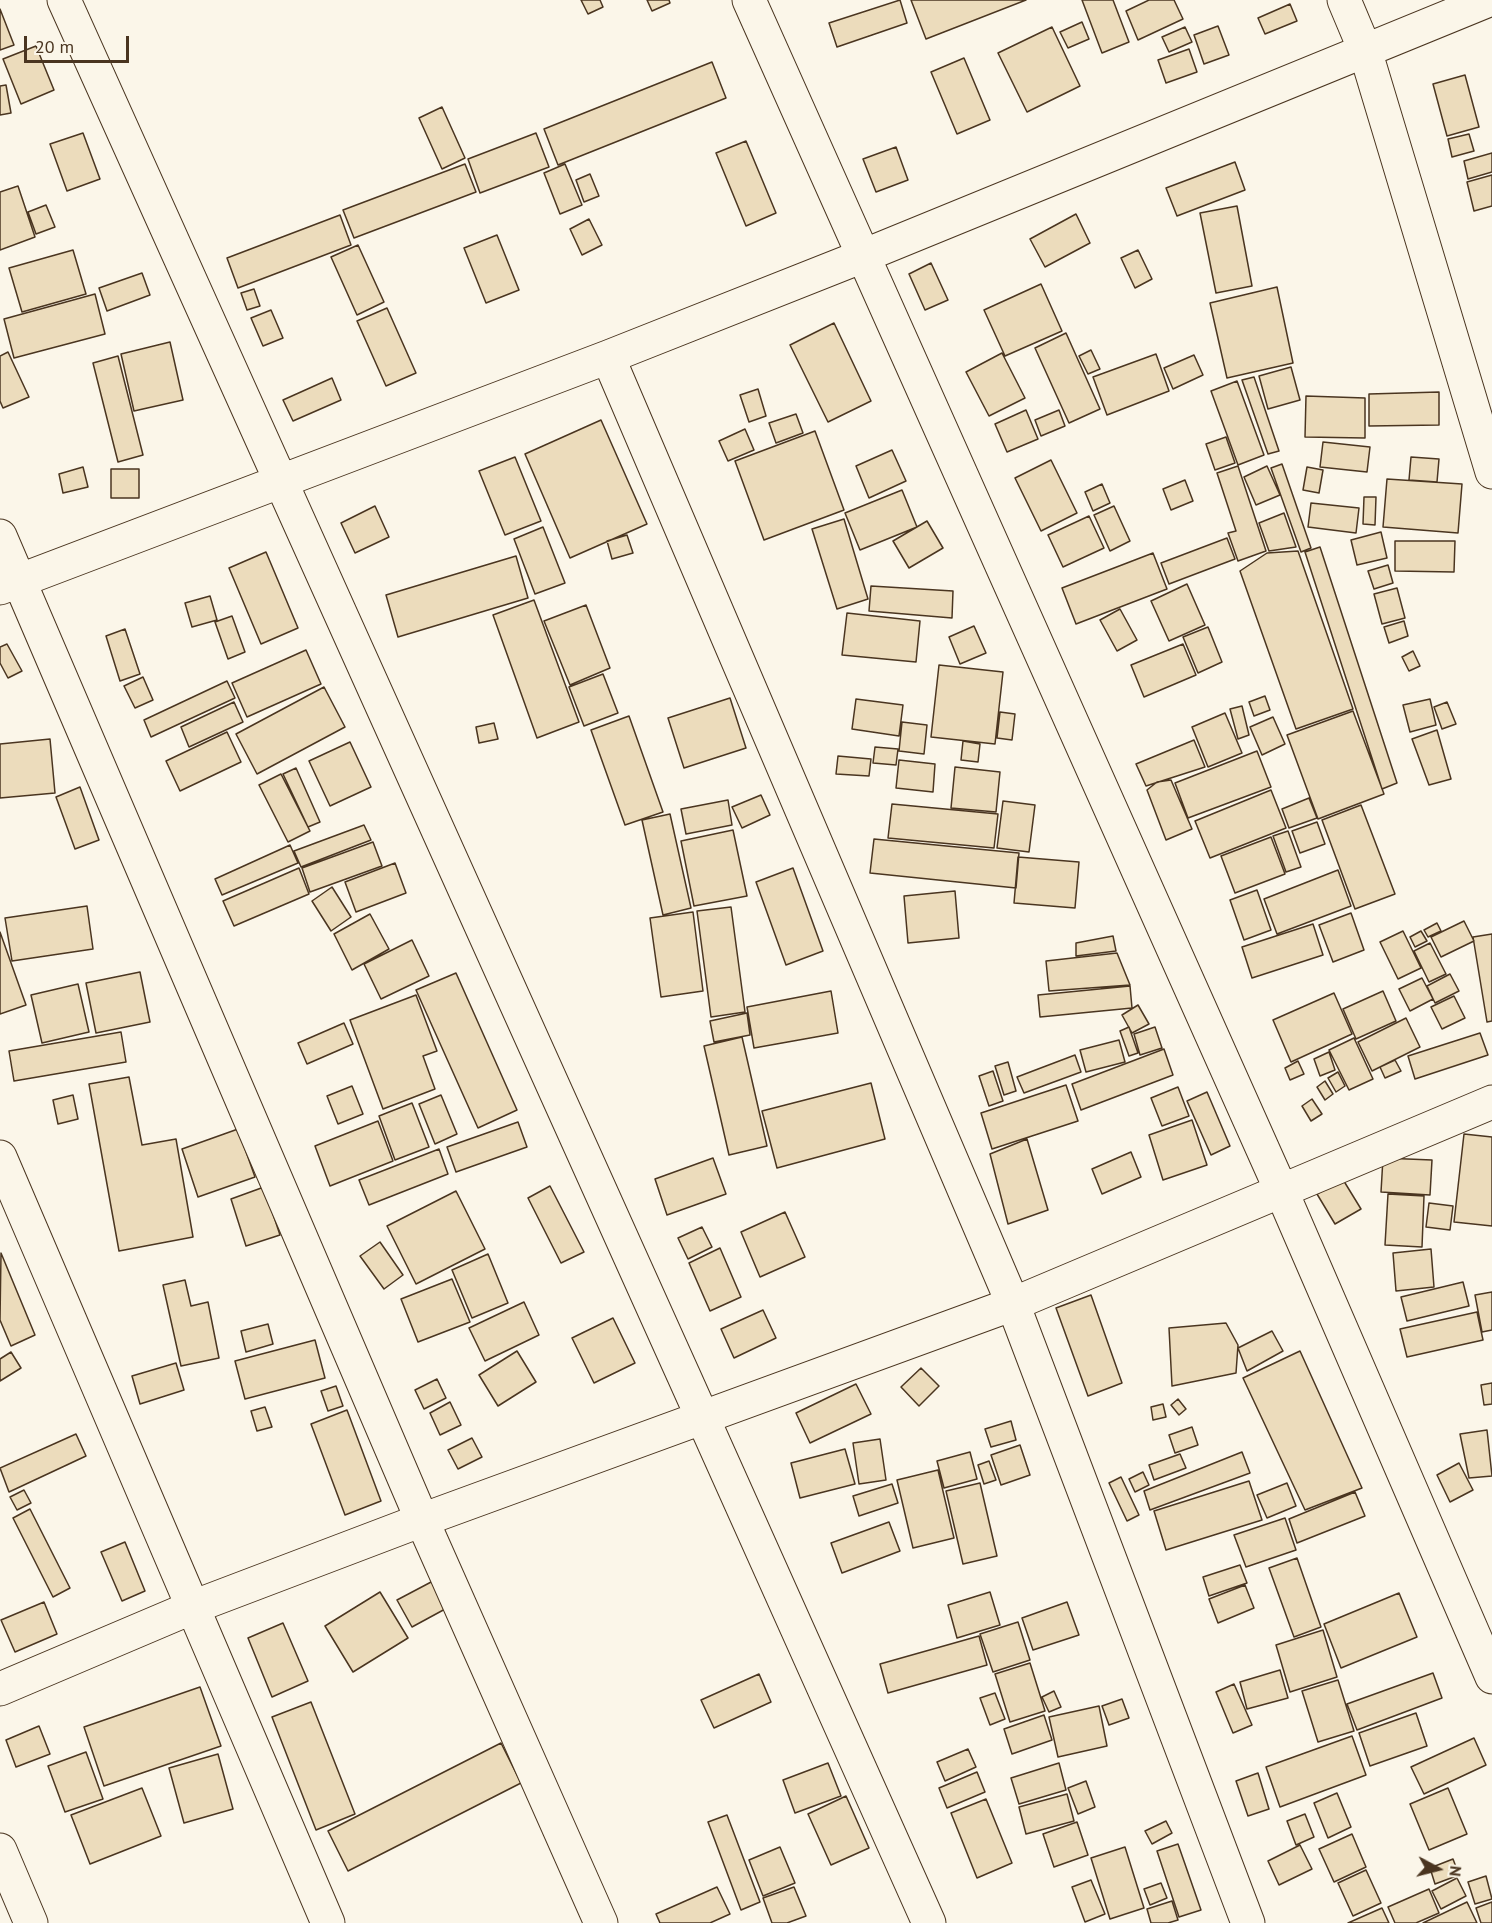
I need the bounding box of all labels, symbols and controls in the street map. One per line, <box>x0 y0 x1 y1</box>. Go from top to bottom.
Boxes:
scale bar <box>27 24 132 62</box>
text: 20 m <box>35 35 74 58</box>
north arrow <box>1408 1839 1468 1899</box>
text: N <box>1445 1865 1466 1878</box>

